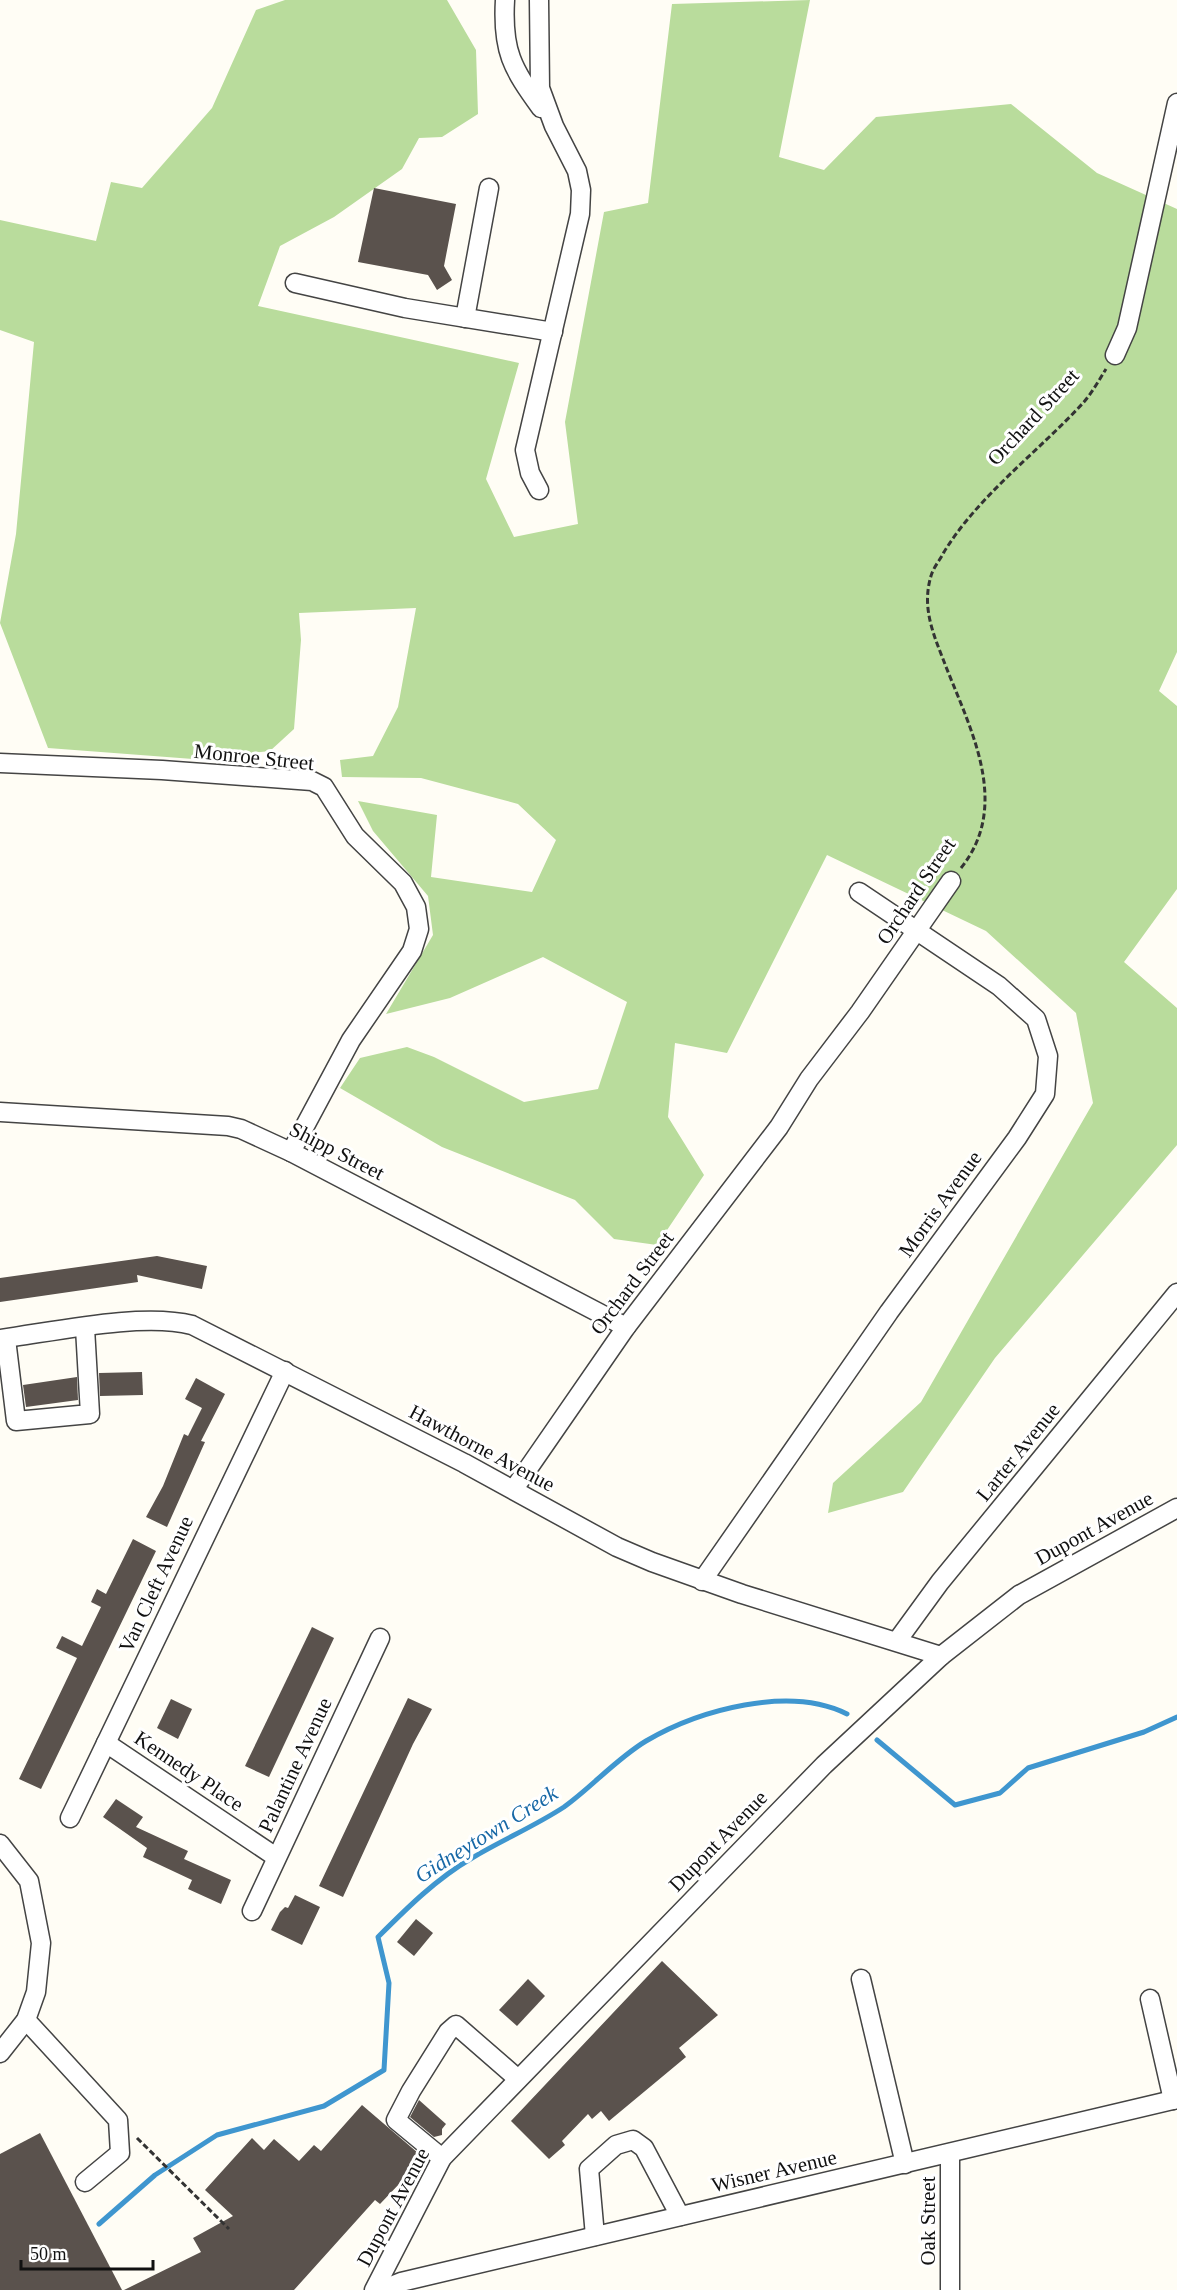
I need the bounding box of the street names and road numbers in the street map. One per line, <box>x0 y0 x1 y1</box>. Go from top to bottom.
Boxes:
street label: Orchard Street <box>982 364 1084 470</box>
street label: Monroe Street <box>193 739 315 775</box>
street label: Orchard Street <box>872 833 960 949</box>
street label: Shipp Street <box>286 1117 389 1185</box>
street label: Morris Avenue <box>894 1146 986 1262</box>
street label: Orchard Street <box>585 1227 679 1339</box>
street label: Larter Avenue <box>971 1398 1065 1506</box>
street label: Hawthorne Avenue <box>405 1400 559 1496</box>
street label: Dupont Avenue <box>1031 1486 1157 1570</box>
street label: Van Cleft Avenue <box>114 1512 198 1656</box>
street label: Palantine Avenue <box>253 1694 337 1836</box>
street label: Kennedy Place <box>130 1726 248 1816</box>
street label: Dupont Avenue <box>664 1786 772 1896</box>
street label: Dupont Avenue <box>352 2144 434 2270</box>
street label: Wisner Avenue <box>709 2145 839 2197</box>
street label: Oak Street <box>916 2176 940 2266</box>

